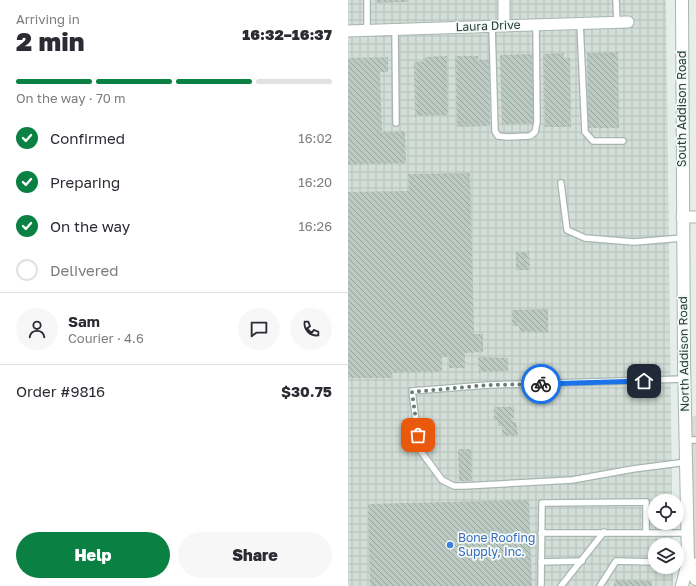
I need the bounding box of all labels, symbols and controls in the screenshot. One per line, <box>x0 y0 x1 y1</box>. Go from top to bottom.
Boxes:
text: Arriving in <box>16 11 80 27</box>
street label: Laura Drive <box>455 17 521 34</box>
text: 16:32–16:37 <box>242 25 332 43</box>
text: 2 min <box>16 26 84 57</box>
street label: South Addison Road <box>674 51 689 167</box>
text: On the way · 70 m <box>16 90 126 106</box>
icon: check <box>16 127 38 149</box>
text: Confirmed <box>50 129 125 147</box>
text: 16:02 <box>298 130 332 146</box>
icon: check <box>16 171 38 193</box>
text: Preparing <box>50 173 120 191</box>
text: 16:20 <box>298 174 332 190</box>
icon: check <box>16 215 38 237</box>
text: On the way <box>50 217 130 235</box>
text: 16:26 <box>299 218 332 234</box>
text: Delivered <box>50 261 118 279</box>
street label: North Addison Road <box>675 296 692 412</box>
button: person <box>16 308 58 350</box>
button: chat <box>238 308 280 350</box>
button: phone <box>290 308 332 350</box>
text: Sam <box>68 312 100 330</box>
text: Courier · 4.6 <box>68 330 144 346</box>
courier <box>521 364 561 404</box>
pin <box>627 364 661 398</box>
icon: home <box>633 370 655 392</box>
icon: bike <box>530 373 552 395</box>
text: Order #9816 <box>16 382 105 400</box>
text: $30.75 <box>281 382 332 400</box>
pin <box>401 418 435 452</box>
icon: bag <box>407 424 429 446</box>
map controls <box>648 494 684 574</box>
button: locate <box>648 494 684 530</box>
place label: Bone Roofing Supply, Inc. <box>458 530 535 559</box>
button: Help <box>16 532 170 578</box>
button: Share <box>178 532 332 578</box>
button: layers <box>648 538 684 574</box>
marker: Bone Roofing Supply, Inc. <box>445 540 455 550</box>

